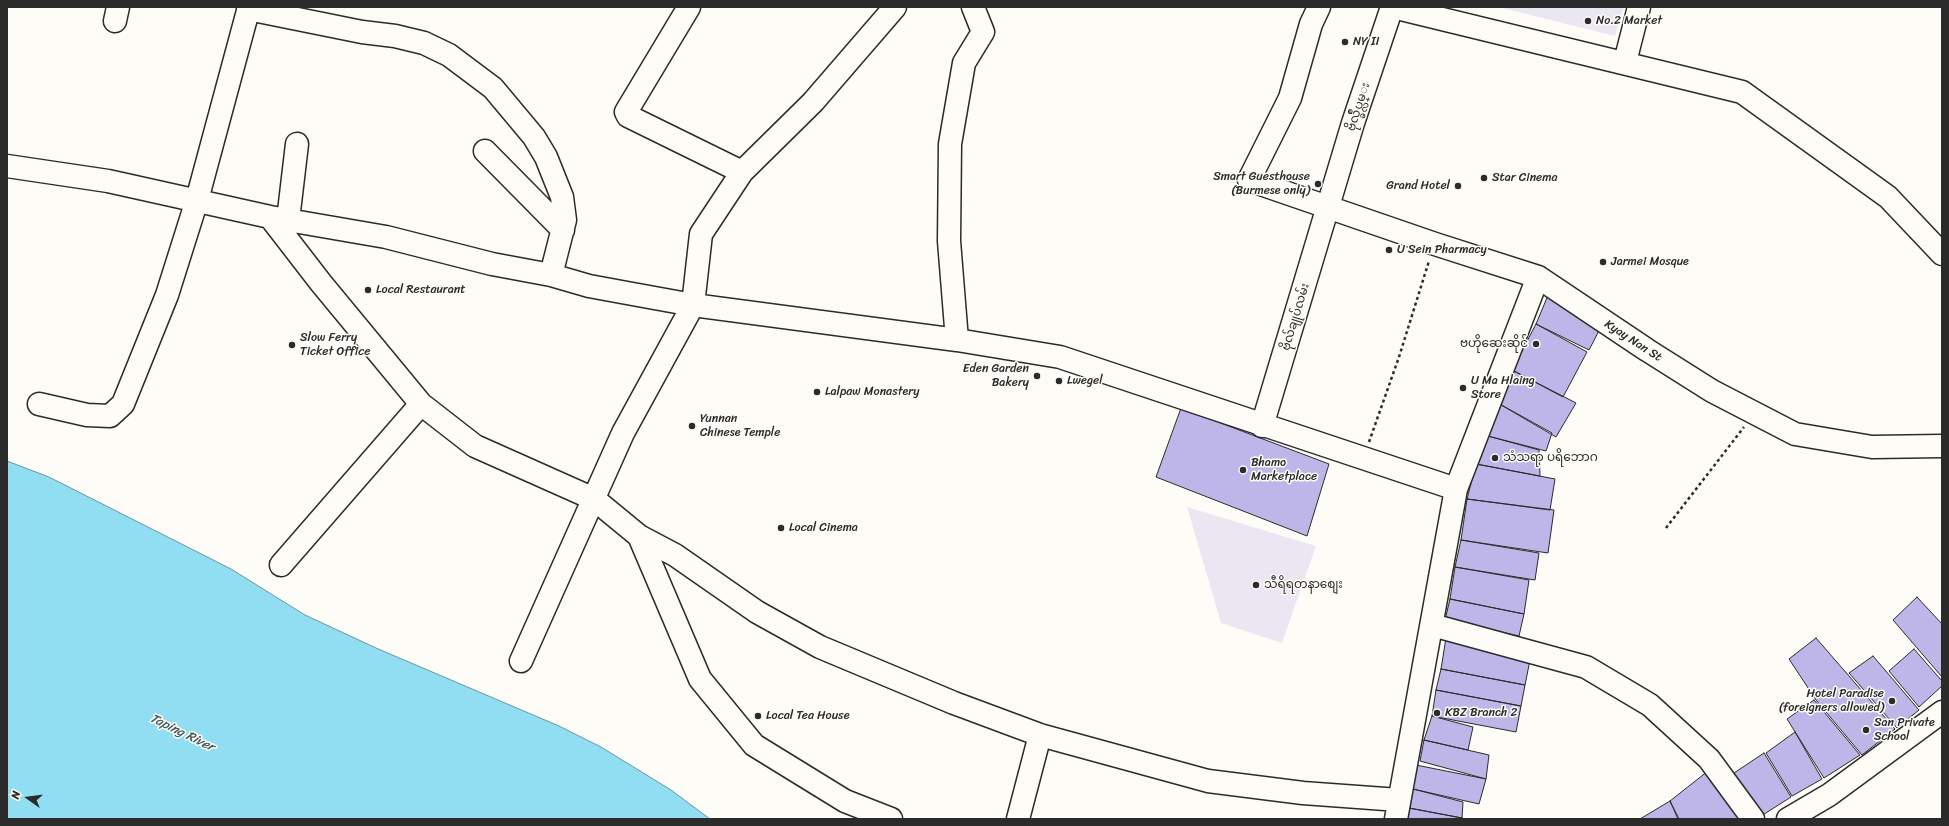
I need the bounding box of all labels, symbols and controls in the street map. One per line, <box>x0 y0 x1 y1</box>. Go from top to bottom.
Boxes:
place label: No.2 Market <box>1596 14 1662 28</box>
marker: No.2 Market <box>1583 16 1593 26</box>
place label: NY II <box>1353 35 1380 49</box>
marker: NY II <box>1340 37 1350 47</box>
street label: ဗိုလ္ခ်ဳပ္လမ္း <box>1344 81 1374 133</box>
place label: Smart Guesthouse (Burmese only) <box>1213 170 1310 198</box>
place label: Star Cinema <box>1492 171 1558 185</box>
marker: Star Cinema <box>1479 173 1489 183</box>
marker: Smart Guesthouse (Burmese only) <box>1313 179 1323 189</box>
place label: Grand Hotel <box>1386 179 1450 193</box>
marker: Grand Hotel <box>1453 181 1463 191</box>
place label: U Sein Pharmacy <box>1397 243 1487 257</box>
marker: U Sein Pharmacy <box>1384 245 1394 255</box>
place label: Jarmei Mosque <box>1611 255 1689 269</box>
marker: Jarmei Mosque <box>1598 257 1608 267</box>
street label: ဗိုလ်ချုပ်လမ်း <box>1279 282 1313 352</box>
place label: Local Restaurant <box>376 283 466 297</box>
marker: Local Restaurant <box>363 285 373 295</box>
street label: Kyay Nan St <box>1602 317 1664 365</box>
place label: Slow Ferry Ticket Office <box>300 331 370 359</box>
place label: ဗဟိုဆေးဆိုင် <box>1460 337 1528 351</box>
marker: ဗဟိုဆေးဆိုင် <box>1531 339 1541 349</box>
marker: Slow Ferry Ticket Office <box>287 340 297 350</box>
place label: Eden Garden Bakery <box>963 362 1029 390</box>
marker: Eden Garden Bakery <box>1032 371 1042 381</box>
place label: Lwegel <box>1067 374 1103 388</box>
place label: U Ma Hlaing Store <box>1471 374 1535 402</box>
marker: Lwegel <box>1054 376 1064 386</box>
marker: U Ma Hlaing Store <box>1458 383 1468 393</box>
place label: Lalpaw Monastery <box>825 385 919 399</box>
marker: Lalpaw Monastery <box>812 387 822 397</box>
place label: Yunnan Chinese Temple <box>700 412 780 440</box>
marker: Yunnan Chinese Temple <box>687 421 697 431</box>
place label: သံသရာ ပရိဘောဂ <box>1503 451 1598 465</box>
marker: သံသရာ ပရိဘောဂ <box>1490 453 1500 463</box>
place label: Bhamo Marketplace <box>1251 456 1317 484</box>
marker: Bhamo Marketplace <box>1238 465 1248 475</box>
place label: Local Cinema <box>789 521 858 535</box>
marker: Local Cinema <box>776 523 786 533</box>
place label: သီရိရတနာစျေး <box>1264 578 1343 592</box>
marker: သီရိရတနာစျေး <box>1251 580 1261 590</box>
place label: Hotel Paradise (foreigners allowed) <box>1779 687 1884 715</box>
marker: Hotel Paradise (foreigners allowed) <box>1887 696 1897 706</box>
place label: KBZ Branch 2 <box>1445 706 1517 720</box>
marker: KBZ Branch 2 <box>1432 708 1442 718</box>
place label: Local Tea House <box>766 709 849 723</box>
water label: Taping River <box>147 711 217 755</box>
marker: Local Tea House <box>753 711 763 721</box>
place label: San Private School <box>1874 716 1935 744</box>
marker: San Private School <box>1861 725 1871 735</box>
north arrow <box>8 778 48 818</box>
text: N <box>6 789 26 801</box>

